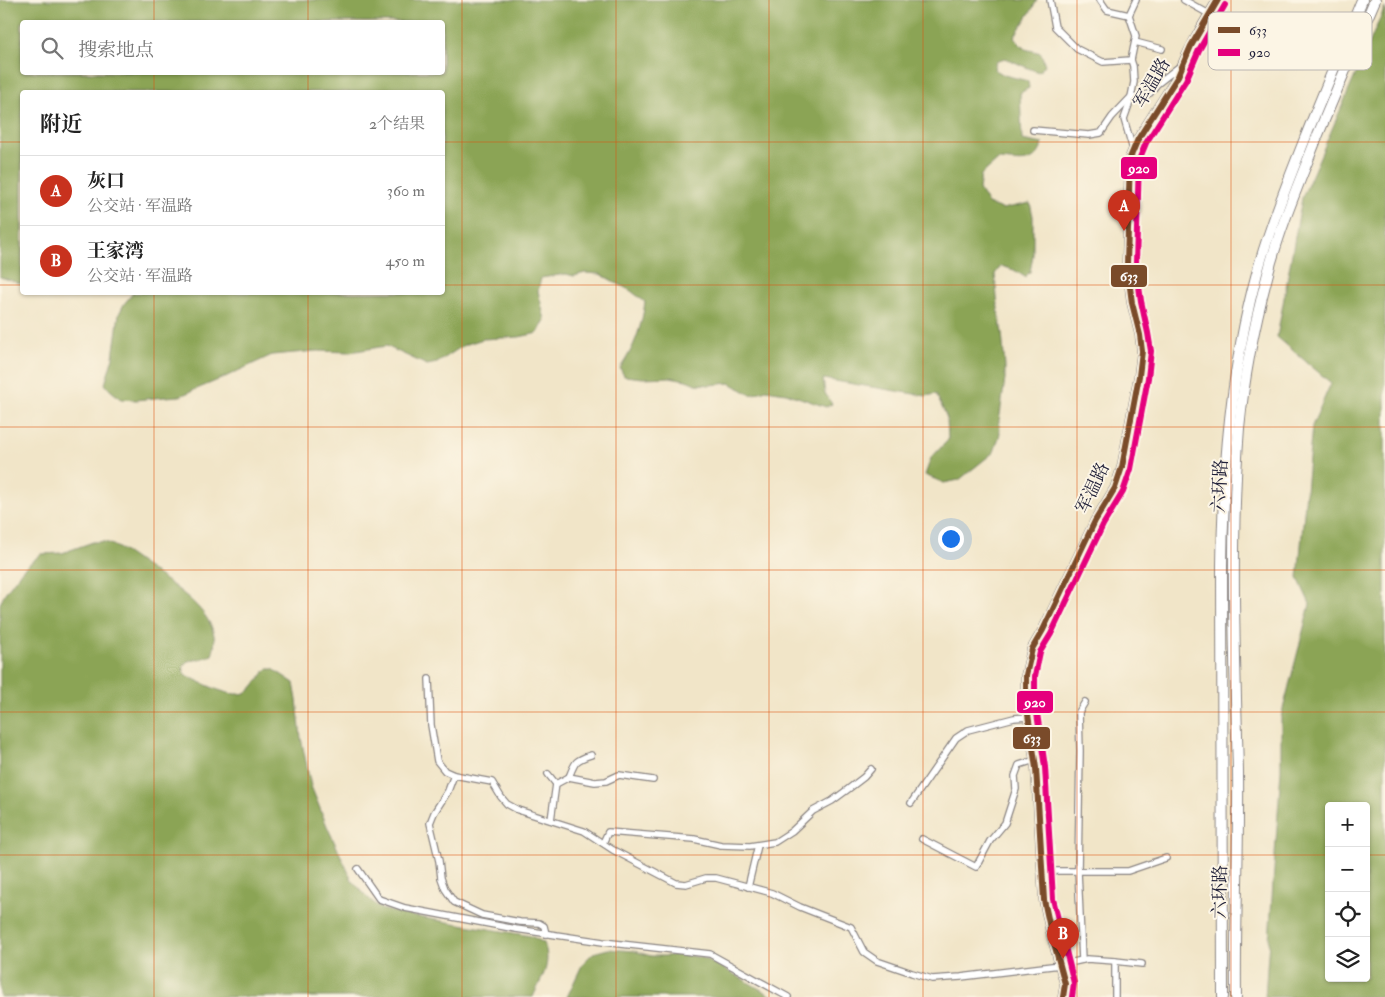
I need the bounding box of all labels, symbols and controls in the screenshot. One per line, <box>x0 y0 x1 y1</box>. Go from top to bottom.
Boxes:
legend <box>1208 12 1372 70</box>
search box <box>20 20 445 75</box>
text: 633 <box>1249 22 1267 39</box>
icon: search <box>38 34 66 62</box>
text: 搜索地点 <box>78 38 154 62</box>
text: 920 <box>1248 44 1270 61</box>
street label: 军温路 <box>1129 54 1175 112</box>
text: 附近 <box>40 111 82 138</box>
text: 2个结果 <box>369 114 425 134</box>
line badge: 920 <box>1120 156 1158 180</box>
text: 920 <box>1126 160 1150 177</box>
text: 灰口 <box>87 169 125 193</box>
text: A <box>51 181 61 201</box>
text: 360 m <box>387 181 425 201</box>
pin: A <box>1108 190 1140 231</box>
text: 公交站 · 军温路 <box>87 196 193 216</box>
text: 王家湾 <box>87 239 144 263</box>
text: B <box>51 251 61 271</box>
text: 450 m <box>386 251 425 271</box>
line badge: 633 <box>1110 264 1148 288</box>
text: 公交站 · 军温路 <box>87 266 193 286</box>
text: 633 <box>1120 268 1138 285</box>
street label: 六环路 <box>1207 458 1233 514</box>
street label: 军温路 <box>1071 459 1115 517</box>
your location <box>938 526 964 552</box>
line badge: 920 <box>1016 690 1054 714</box>
text: 920 <box>1022 694 1046 711</box>
line badge: 633 <box>1012 726 1051 750</box>
text: 633 <box>1023 730 1041 747</box>
map controls <box>1325 802 1370 982</box>
button: + <box>1325 802 1370 847</box>
button: − <box>1325 847 1370 892</box>
street label: 六环路 <box>1208 865 1232 919</box>
button: locate <box>1325 892 1370 937</box>
pin: B <box>1047 918 1079 959</box>
button: layers <box>1325 937 1370 982</box>

